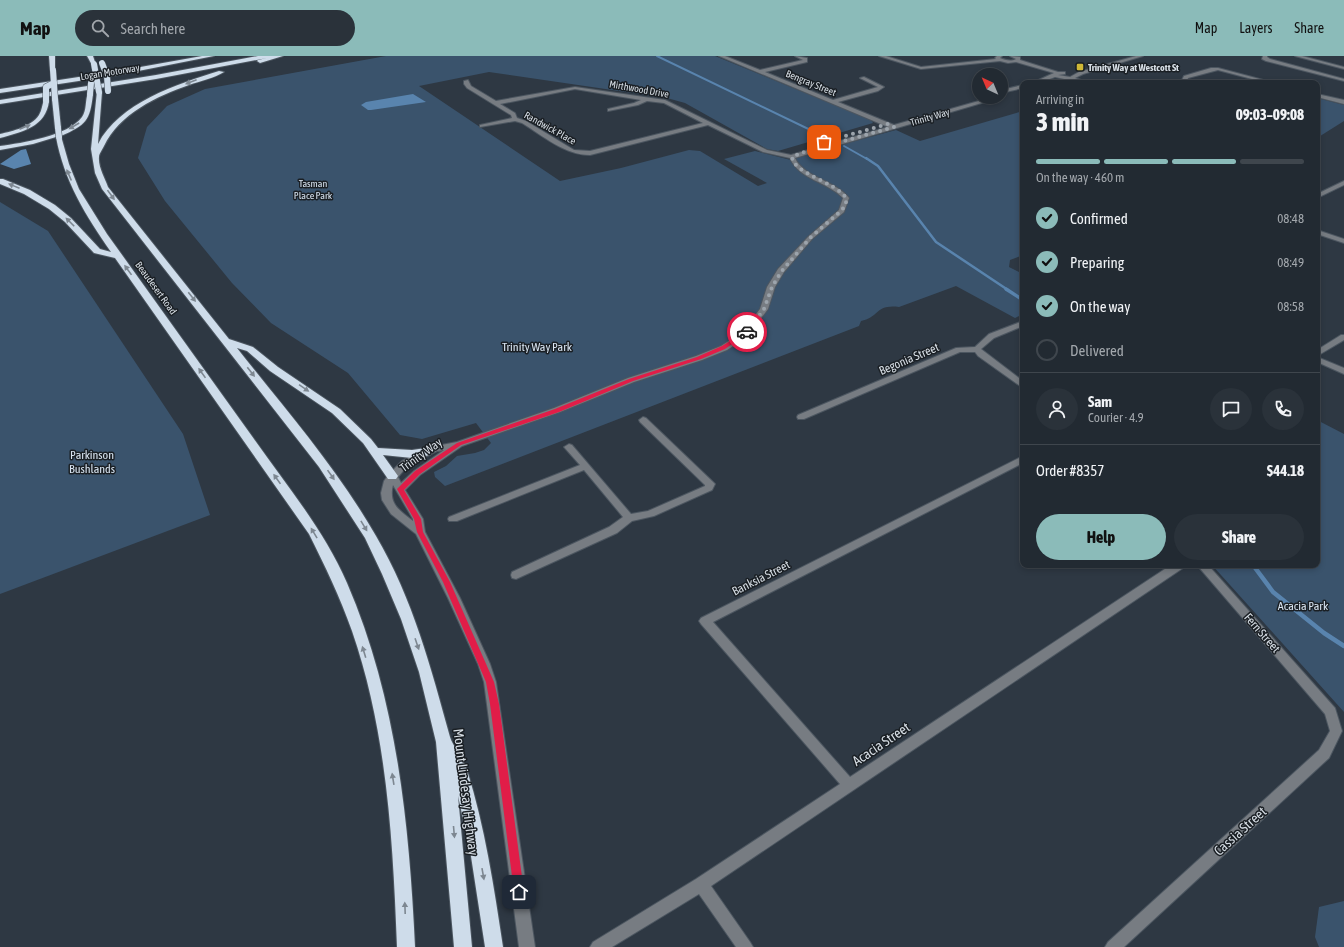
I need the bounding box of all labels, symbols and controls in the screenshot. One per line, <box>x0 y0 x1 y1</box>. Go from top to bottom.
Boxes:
search box <box>75 10 355 46</box>
text: Map <box>20 17 51 39</box>
icon: search <box>89 17 111 39</box>
text: Search here <box>121 20 185 37</box>
text: Map <box>1195 20 1217 36</box>
text: Layers <box>1239 20 1272 36</box>
text: Share <box>1294 20 1324 36</box>
street label: Logan Motorway <box>80 62 140 82</box>
marker: Trinity Way at Westcott St <box>1075 62 1085 72</box>
place label: Trinity Way at Westcott St <box>1088 62 1179 73</box>
street label: Bengray Street <box>784 68 838 98</box>
north arrow <box>972 68 1008 104</box>
map controls <box>972 68 1008 104</box>
street label: Mirthwood Drive <box>608 78 670 100</box>
one-way arrow <box>185 79 197 85</box>
text: Arriving in <box>1036 92 1084 107</box>
street label: Trinity Way <box>909 106 951 128</box>
text: 09:03–09:08 <box>1236 106 1304 123</box>
text: 3 min <box>1036 107 1089 137</box>
street label: Randwick Place <box>522 109 578 147</box>
one-way arrow <box>68 123 80 130</box>
one-way arrow <box>19 124 31 130</box>
pin <box>807 125 841 159</box>
icon: bag <box>813 131 835 153</box>
one-way arrow <box>65 168 71 180</box>
text: On the way · 460 m <box>1036 170 1124 185</box>
park label: Tasman Place Park <box>294 178 333 201</box>
one-way arrow <box>8 183 19 189</box>
one-way arrow <box>107 190 115 200</box>
icon: check <box>1036 207 1058 229</box>
text: Confirmed <box>1070 210 1128 227</box>
text: 08:48 <box>1277 211 1304 226</box>
one-way arrow <box>65 217 75 227</box>
icon: check <box>1036 251 1058 273</box>
text: Preparing <box>1070 254 1124 271</box>
text: 08:49 <box>1277 255 1304 270</box>
street label: Beaudesert Road <box>133 260 179 317</box>
one-way arrow <box>124 265 132 275</box>
one-way arrow <box>188 291 196 302</box>
icon: check <box>1036 295 1058 317</box>
text: On the way <box>1070 298 1131 315</box>
text: 08:58 <box>1277 299 1304 314</box>
courier <box>727 312 767 352</box>
icon: car <box>736 321 758 343</box>
park label: Trinity Way Park <box>502 340 573 354</box>
street label: Begonia Street <box>877 340 942 378</box>
text: Delivered <box>1070 342 1124 359</box>
one-way arrow <box>247 366 255 377</box>
one-way arrow <box>198 368 206 378</box>
one-way arrow <box>298 385 310 392</box>
button: person <box>1036 388 1078 430</box>
button: chat <box>1210 388 1252 430</box>
button: phone <box>1262 388 1304 430</box>
text: Sam <box>1088 393 1112 410</box>
text: Courier · 4.9 <box>1088 410 1144 425</box>
street label: Trinity Way <box>397 435 445 475</box>
park label: Parkinson Bushlands <box>69 448 115 476</box>
text: Order #8357 <box>1036 462 1104 479</box>
text: $44.18 <box>1267 462 1304 479</box>
one-way arrow <box>327 470 335 480</box>
one-way arrow <box>273 474 281 484</box>
button: Help <box>1036 514 1166 560</box>
button: Share <box>1174 514 1304 560</box>
one-way arrow <box>360 521 368 531</box>
one-way arrow <box>310 527 317 539</box>
street label: Banksia Street <box>730 557 793 599</box>
park label: Acacia Park <box>1278 599 1329 613</box>
street label: Fern Street <box>1241 611 1283 656</box>
one-way arrow <box>414 639 420 651</box>
one-way arrow <box>361 646 367 658</box>
street label: Acacia Street <box>849 719 913 769</box>
street label: Mount Lindesay Highway <box>450 728 482 857</box>
one-way arrow <box>390 773 396 785</box>
street label: Cassia Street <box>1210 803 1270 859</box>
one-way arrow <box>450 826 457 838</box>
one-way arrow <box>480 868 486 880</box>
pin <box>502 875 536 909</box>
icon: home <box>508 881 530 903</box>
one-way arrow <box>402 901 408 914</box>

